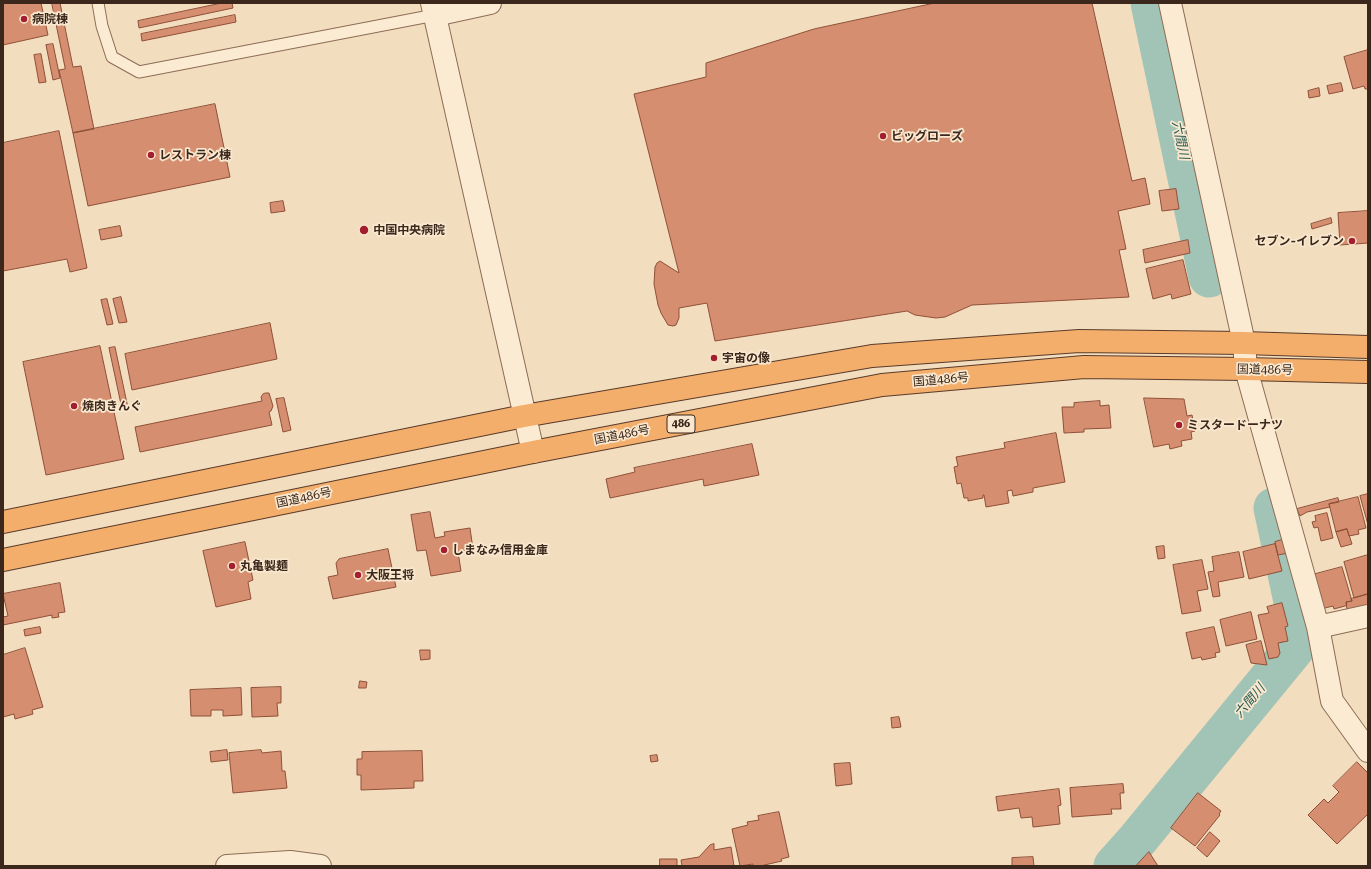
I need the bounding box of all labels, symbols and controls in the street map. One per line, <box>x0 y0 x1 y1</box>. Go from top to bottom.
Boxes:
place label: 病院棟 <box>32 12 68 26</box>
marker: 病院棟 <box>19 14 29 24</box>
water label: 六間川 <box>1168 119 1192 161</box>
place label: ビッグローズ <box>891 129 963 143</box>
marker: ビッグローズ <box>878 131 888 141</box>
place label: レストラン棟 <box>159 148 231 162</box>
marker: レストラン棟 <box>146 150 156 160</box>
place label: 中国中央病院 <box>373 223 445 237</box>
marker: 中国中央病院 <box>358 224 370 236</box>
place label: セブン-イレブン <box>1254 234 1344 248</box>
marker: セブン-イレブン <box>1347 236 1357 246</box>
place label: 宇宙の像 <box>722 351 770 365</box>
marker: 宇宙の像 <box>709 353 719 363</box>
street label: 国道486号 <box>1237 362 1293 378</box>
street label: 国道486号 <box>912 370 970 390</box>
place label: 焼肉きんぐ <box>82 399 142 413</box>
marker: 焼肉きんぐ <box>69 401 79 411</box>
road number: 486 <box>667 415 695 433</box>
place label: ミスタードーナツ <box>1187 418 1283 432</box>
marker: ミスタードーナツ <box>1174 420 1184 430</box>
street label: 国道486号 <box>593 423 651 447</box>
street label: 国道486号 <box>275 485 333 511</box>
place label: しまなみ信用金庫 <box>452 543 548 557</box>
marker: しまなみ信用金庫 <box>439 545 449 555</box>
place label: 丸亀製麺 <box>240 559 288 573</box>
marker: 丸亀製麺 <box>227 561 237 571</box>
place label: 大阪王将 <box>366 568 414 582</box>
marker: 大阪王将 <box>353 570 363 580</box>
water label: 六間川 <box>1231 681 1269 721</box>

